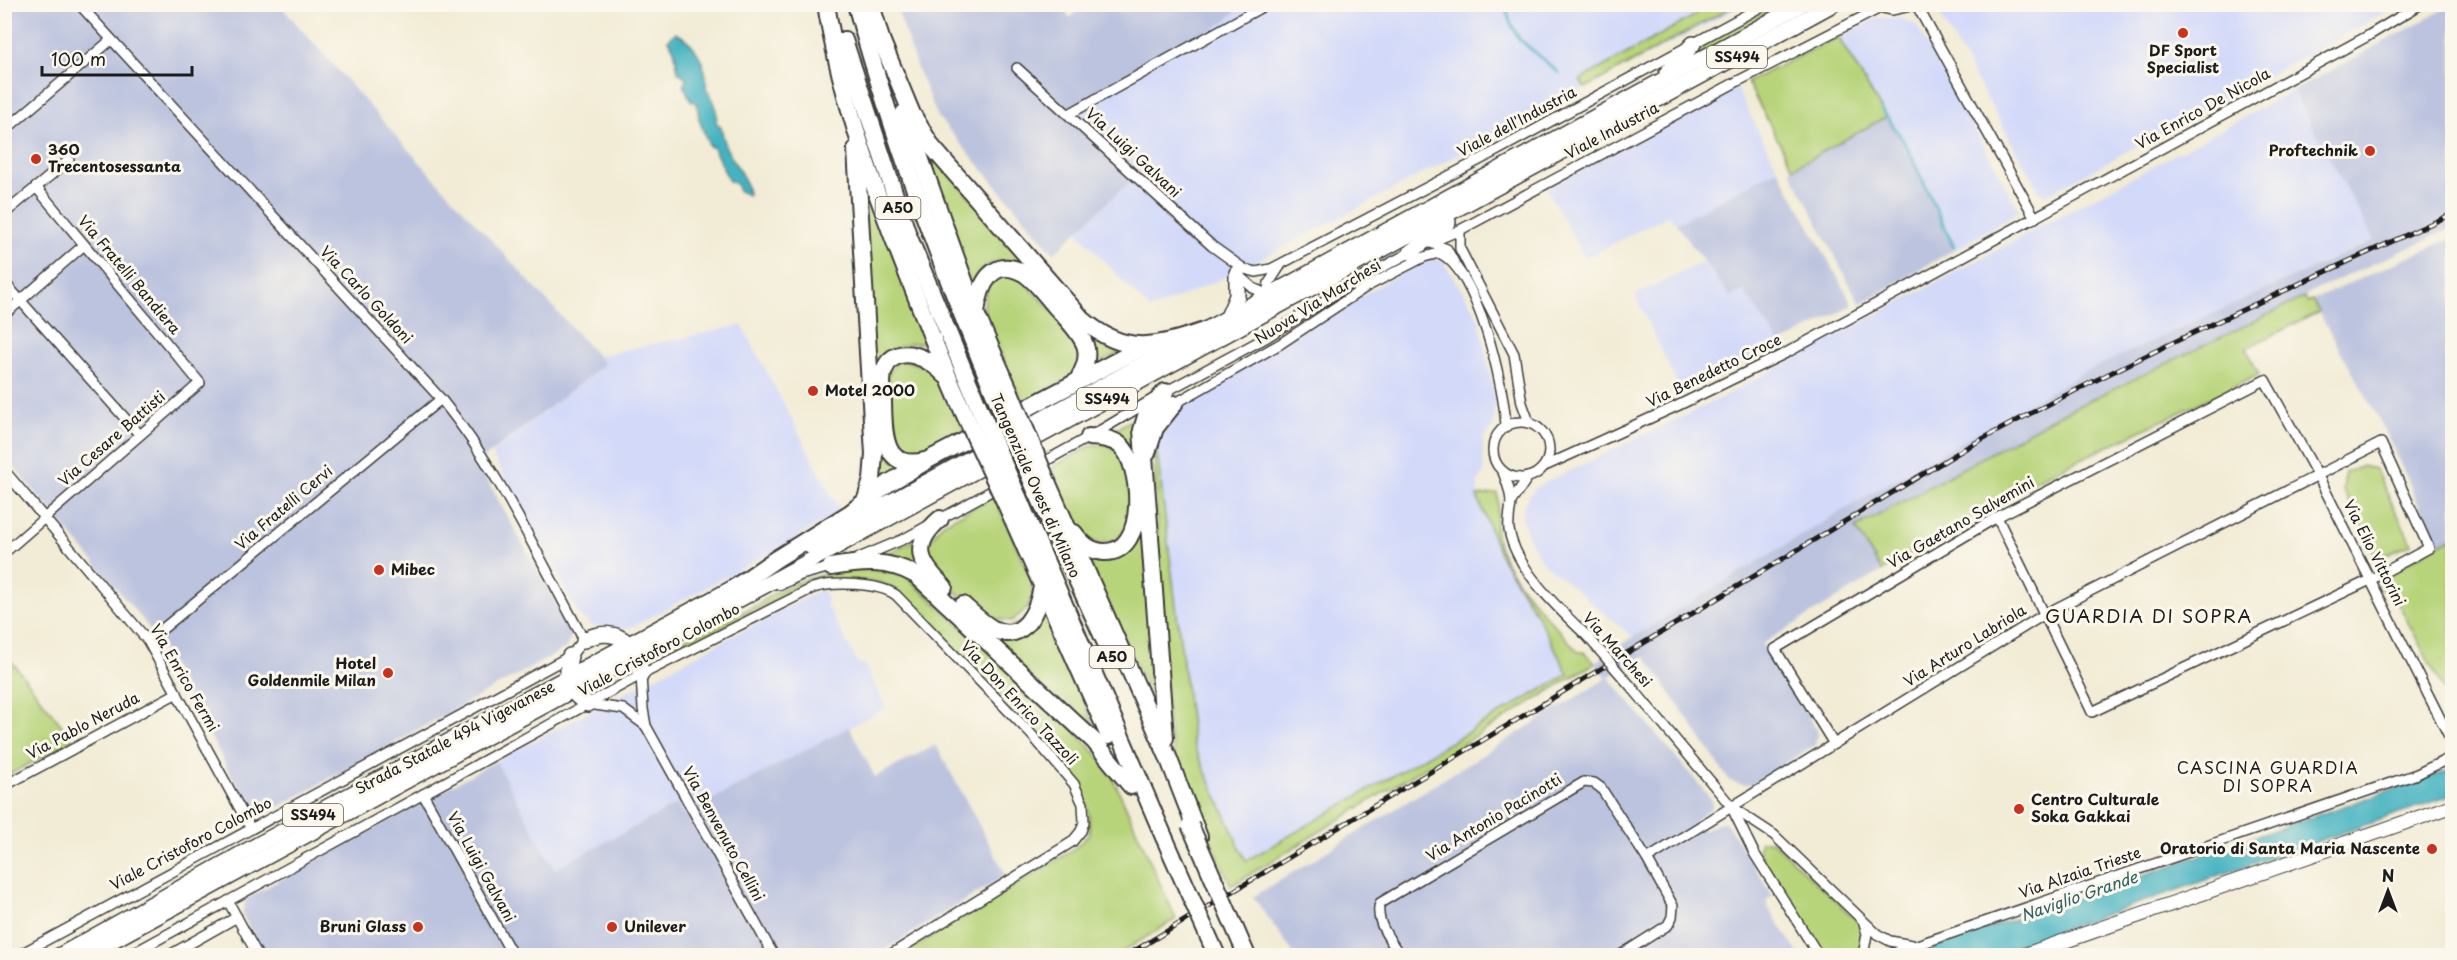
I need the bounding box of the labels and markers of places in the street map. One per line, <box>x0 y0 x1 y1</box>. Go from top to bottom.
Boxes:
marker: DF Sport Specialist <box>2176 26 2190 40</box>
place label: DF Sport Specialist <box>2147 38 2219 78</box>
place label: 360 Trecentosessanta <box>48 137 181 177</box>
place label: Proftechnik <box>2269 138 2358 161</box>
marker: Proftechnik <box>2363 144 2377 158</box>
marker: 360 Trecentosessanta <box>29 152 43 166</box>
place label: Motel 2000 <box>825 378 915 401</box>
marker: Motel 2000 <box>806 384 820 398</box>
place label: Mibec <box>391 557 435 580</box>
marker: Mibec <box>372 563 386 577</box>
place label: Hotel Goldenmile Milan <box>248 651 376 691</box>
marker: Hotel Goldenmile Milan <box>381 666 395 680</box>
place label: Centro Culturale Soka Gakkai <box>2031 787 2160 827</box>
marker: Centro Culturale Soka Gakkai <box>2012 802 2026 816</box>
place label: Oratorio di Santa Maria Nascente <box>2160 836 2420 859</box>
marker: Oratorio di Santa Maria Nascente <box>2425 842 2439 856</box>
place label: Bruni Glass <box>320 914 406 937</box>
place label: Unilever <box>624 914 686 937</box>
marker: Bruni Glass <box>411 920 425 934</box>
marker: Unilever <box>605 920 619 934</box>

